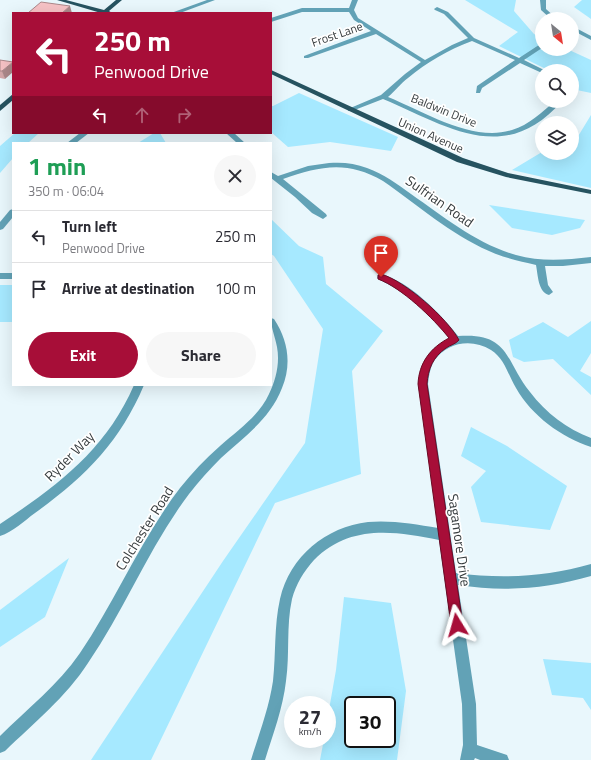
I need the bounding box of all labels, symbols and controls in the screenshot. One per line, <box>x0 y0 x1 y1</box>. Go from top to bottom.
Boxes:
north arrow <box>535 12 579 56</box>
map controls <box>535 12 579 160</box>
street label: Frost Lane <box>309 16 365 52</box>
text: 250 m <box>94 19 171 62</box>
icon: left <box>28 28 80 80</box>
text: Penwood Drive <box>94 58 209 85</box>
button: search <box>535 64 579 108</box>
street label: Baldwin Drive <box>408 88 480 132</box>
icon: left <box>89 104 111 126</box>
icon: ahead <box>131 104 153 126</box>
icon: right <box>173 104 195 126</box>
street label: Union Avenue <box>395 112 467 158</box>
button: layers <box>535 116 579 160</box>
text: 1 min <box>28 148 86 184</box>
button: close <box>214 155 256 197</box>
street label: Sulfrian Road <box>402 170 478 232</box>
text: 350 m · 06:04 <box>28 181 104 201</box>
text: Turn left <box>62 215 117 238</box>
text: 250 m <box>215 225 256 248</box>
icon: left <box>28 226 50 248</box>
pin <box>364 236 398 277</box>
text: Penwood Drive <box>62 238 145 258</box>
icon: arrive <box>370 242 392 264</box>
text: Arrive at destination <box>62 277 195 300</box>
text: 100 m <box>215 277 256 300</box>
icon: arrive <box>28 278 50 300</box>
button: Exit <box>28 332 138 378</box>
button: Share <box>146 332 256 378</box>
street label: Ryder Way <box>39 426 99 486</box>
street label: Colchester Road <box>110 482 178 574</box>
street label: Sagamore Drive <box>443 492 477 588</box>
position arrow <box>436 604 478 646</box>
speed limit sign: 30 <box>344 696 396 748</box>
text: 27 <box>299 701 321 732</box>
text: km/h <box>299 724 321 739</box>

